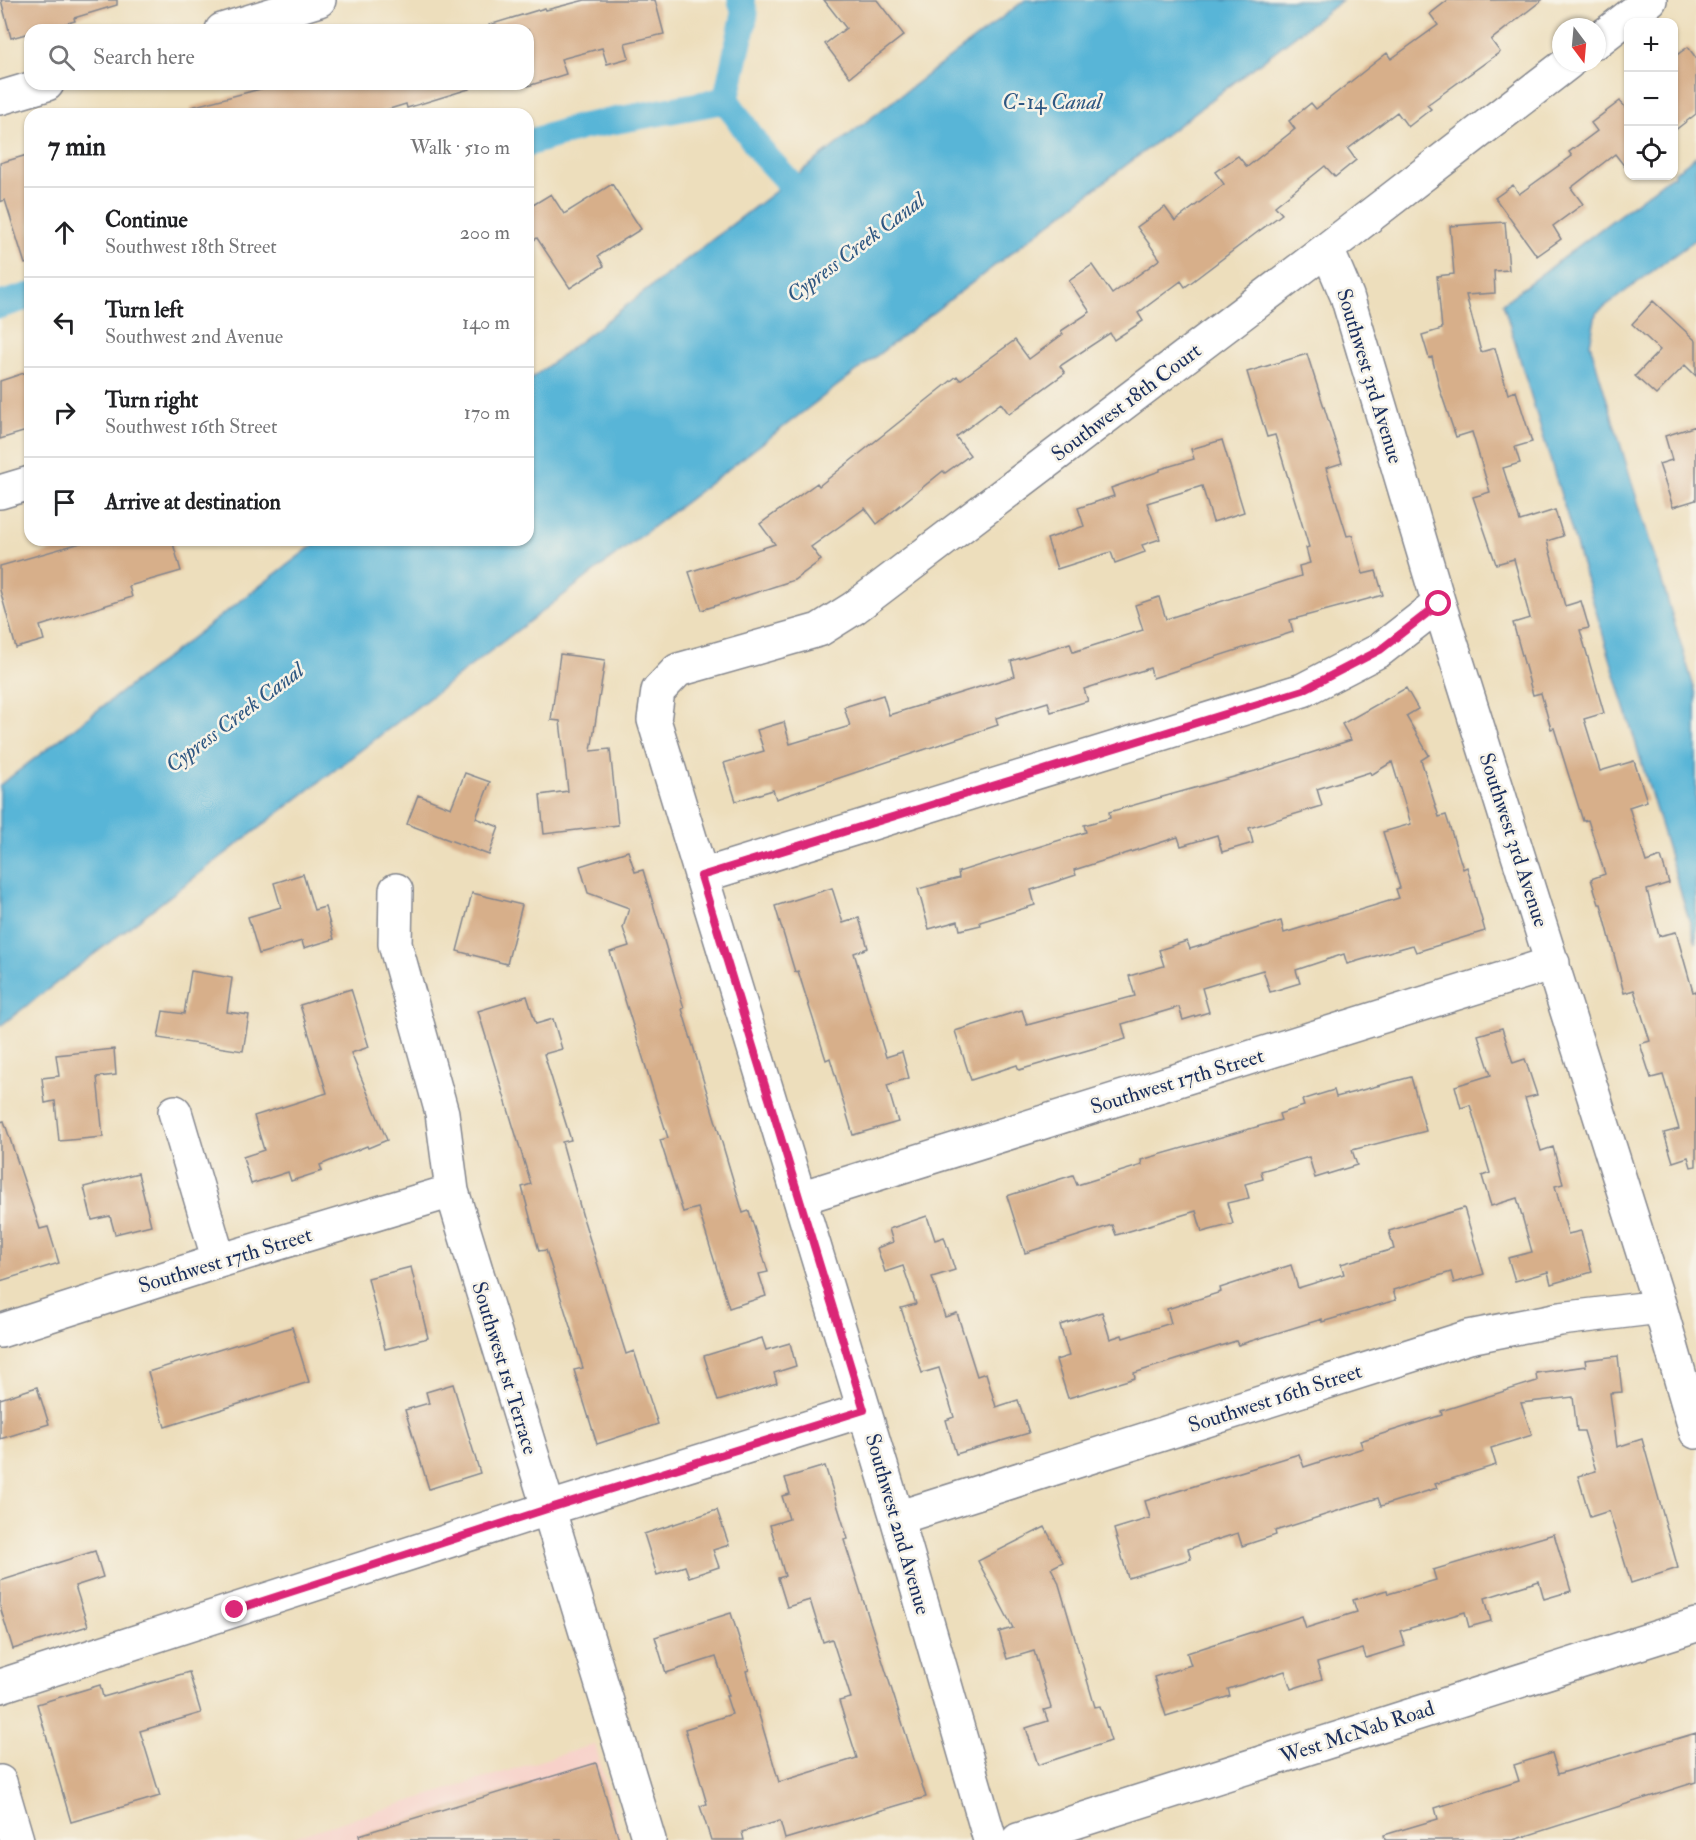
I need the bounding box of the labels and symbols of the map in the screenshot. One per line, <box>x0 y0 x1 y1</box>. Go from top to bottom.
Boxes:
north arrow <box>1552 18 1606 72</box>
water label: C-14 Canal <box>1002 88 1104 116</box>
water label: Cypress Creek Canal <box>781 186 932 309</box>
street label: Southwest 3rd Avenue <box>1330 285 1409 467</box>
street label: Southwest 18th Court <box>1046 337 1207 468</box>
route start <box>1425 590 1451 616</box>
water label: Cypress Creek Canal <box>160 656 311 779</box>
street label: Southwest 3rd Avenue <box>1473 750 1554 931</box>
street label: Southwest 17th Street <box>1087 1042 1267 1121</box>
street label: Southwest 17th Street <box>135 1221 315 1300</box>
street label: Southwest 1st Terrace <box>465 1278 544 1458</box>
street label: Southwest 16th Street <box>1185 1358 1366 1439</box>
street label: Southwest 2nd Avenue <box>859 1430 936 1618</box>
route end <box>221 1596 247 1622</box>
street label: West McNab Road <box>1276 1695 1438 1770</box>

